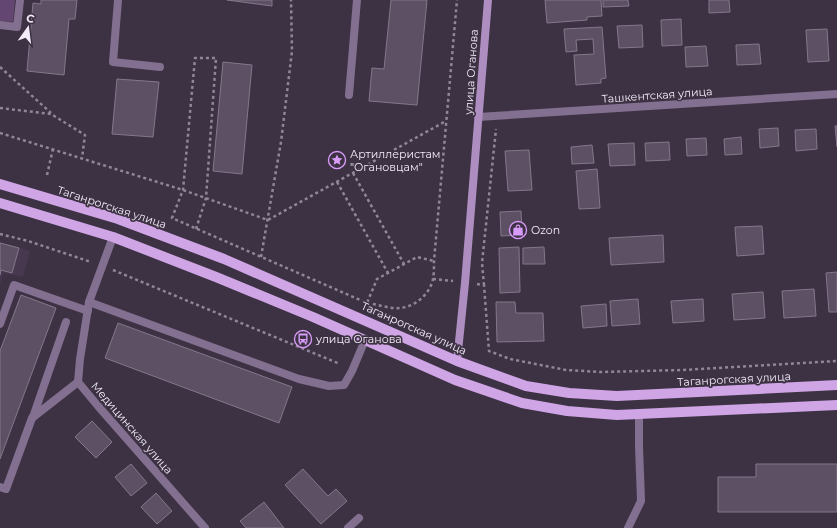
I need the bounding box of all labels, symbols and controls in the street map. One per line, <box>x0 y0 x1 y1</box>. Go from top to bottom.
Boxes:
north arrow <box>8 8 48 48</box>
text: С <box>25 11 36 26</box>
street label: улица Оганова <box>461 29 481 116</box>
street label: Ташкентская улица <box>601 84 713 106</box>
place label: Артиллеристам "Огановцам" <box>350 147 441 174</box>
place icon: Артиллеристам "Огановцам" <box>327 150 347 170</box>
street label: Таганрогская улица <box>56 183 168 231</box>
shop icon: Ozon <box>508 220 528 240</box>
place label: Ozon <box>531 223 560 237</box>
street label: Таганрогская улица <box>359 298 469 358</box>
bus stop icon: улица Оганова <box>293 329 313 349</box>
place label: улица Оганова <box>315 332 402 346</box>
street label: Таганрогская улица <box>677 369 791 389</box>
street label: Медицинская улица <box>88 379 176 477</box>

